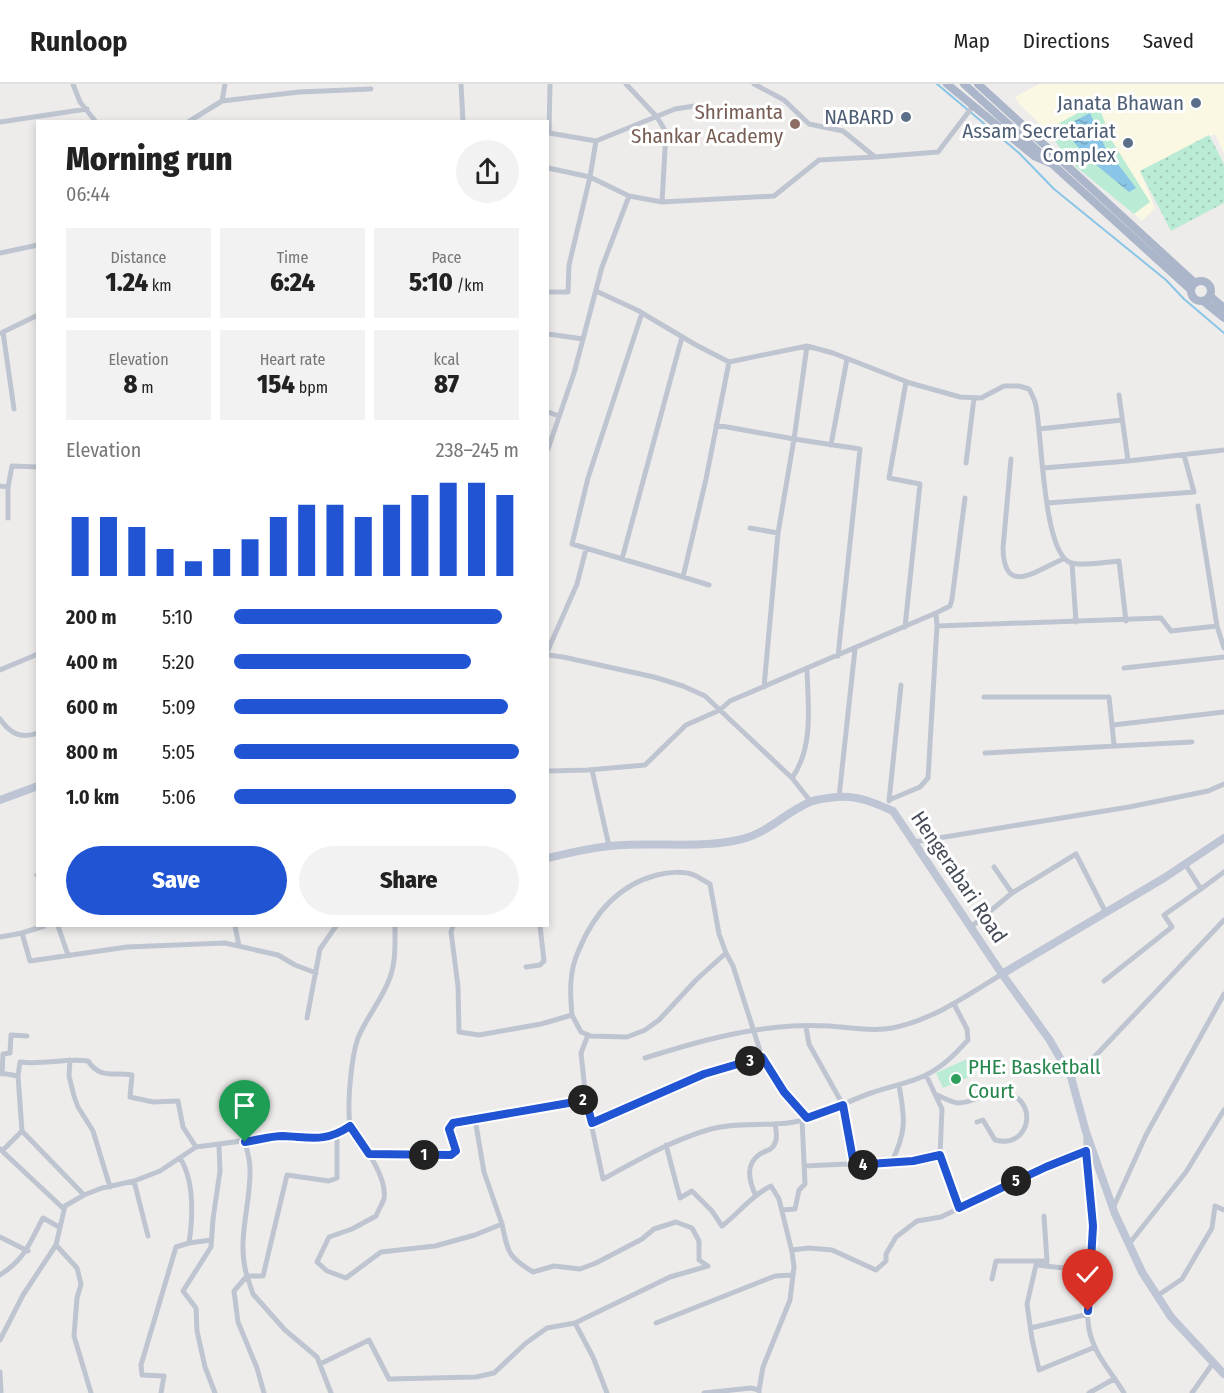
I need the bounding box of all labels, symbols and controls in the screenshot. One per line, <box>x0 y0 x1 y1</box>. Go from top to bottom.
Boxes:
text: Runloop <box>30 25 128 58</box>
text: Map <box>953 28 990 54</box>
text: Directions <box>1023 28 1110 54</box>
text: Saved <box>1143 28 1194 54</box>
place label: Janata Bhawan <box>1057 90 1184 116</box>
marker: Janata Bhawan <box>1189 96 1203 110</box>
place label: Shrimanta Shankar Academy <box>631 99 784 149</box>
place label: NABARD <box>824 104 894 130</box>
marker: NABARD <box>899 110 913 124</box>
marker: Shrimanta Shankar Academy <box>788 117 802 131</box>
place label: Assam Secretariat Complex <box>962 118 1117 168</box>
marker: Assam Secretariat Complex <box>1121 136 1135 150</box>
text: Morning run <box>66 139 233 179</box>
button: share <box>456 140 519 203</box>
text: 06:44 <box>66 182 110 206</box>
text: Distance <box>110 248 167 267</box>
text: Time <box>277 248 308 267</box>
text: Pace <box>432 248 461 267</box>
text: 1.24 <box>105 267 148 298</box>
text: 6:24 <box>270 267 315 298</box>
text: 5:10 <box>409 267 453 298</box>
text: km <box>148 276 172 295</box>
text: /km <box>453 276 484 295</box>
text: Elevation <box>108 350 169 369</box>
text: Heart rate <box>260 350 325 369</box>
text: kcal <box>434 350 459 369</box>
text: 8 <box>123 369 137 400</box>
text: 154 <box>257 369 295 400</box>
text: 87 <box>434 369 459 400</box>
text: m <box>137 378 154 397</box>
text: bpm <box>295 378 328 397</box>
text: Elevation <box>66 438 141 462</box>
text: 238–245 m <box>436 438 519 462</box>
text: 200 m <box>66 605 117 629</box>
text: 5:10 <box>162 605 193 629</box>
text: 400 m <box>66 650 118 674</box>
text: 5:20 <box>162 650 195 674</box>
text: 600 m <box>66 695 118 719</box>
text: 5:09 <box>162 695 195 719</box>
text: 800 m <box>66 740 118 764</box>
text: 5:05 <box>162 740 195 764</box>
text: 1.0 km <box>66 785 119 809</box>
text: 5:06 <box>162 785 196 809</box>
street label: Hengerabari Road <box>905 806 1013 948</box>
button: Save <box>66 846 287 915</box>
button: Share <box>299 846 519 915</box>
pin: 3 <box>735 1046 765 1076</box>
text: 3 <box>746 1051 754 1070</box>
place label: PHE: Basketball Court <box>968 1054 1101 1104</box>
marker: PHE: Basketball Court <box>949 1072 963 1086</box>
pin <box>219 1080 270 1142</box>
pin: 2 <box>568 1085 598 1115</box>
icon: arrive <box>228 1089 261 1122</box>
text: 2 <box>579 1090 587 1109</box>
pin: 1 <box>409 1140 439 1170</box>
text: 1 <box>421 1145 427 1164</box>
pin: 4 <box>848 1150 878 1180</box>
text: 4 <box>859 1155 867 1174</box>
pin: 5 <box>1001 1166 1031 1196</box>
text: 5 <box>1012 1171 1020 1190</box>
pin <box>1062 1249 1113 1311</box>
icon: check <box>1071 1258 1104 1291</box>

